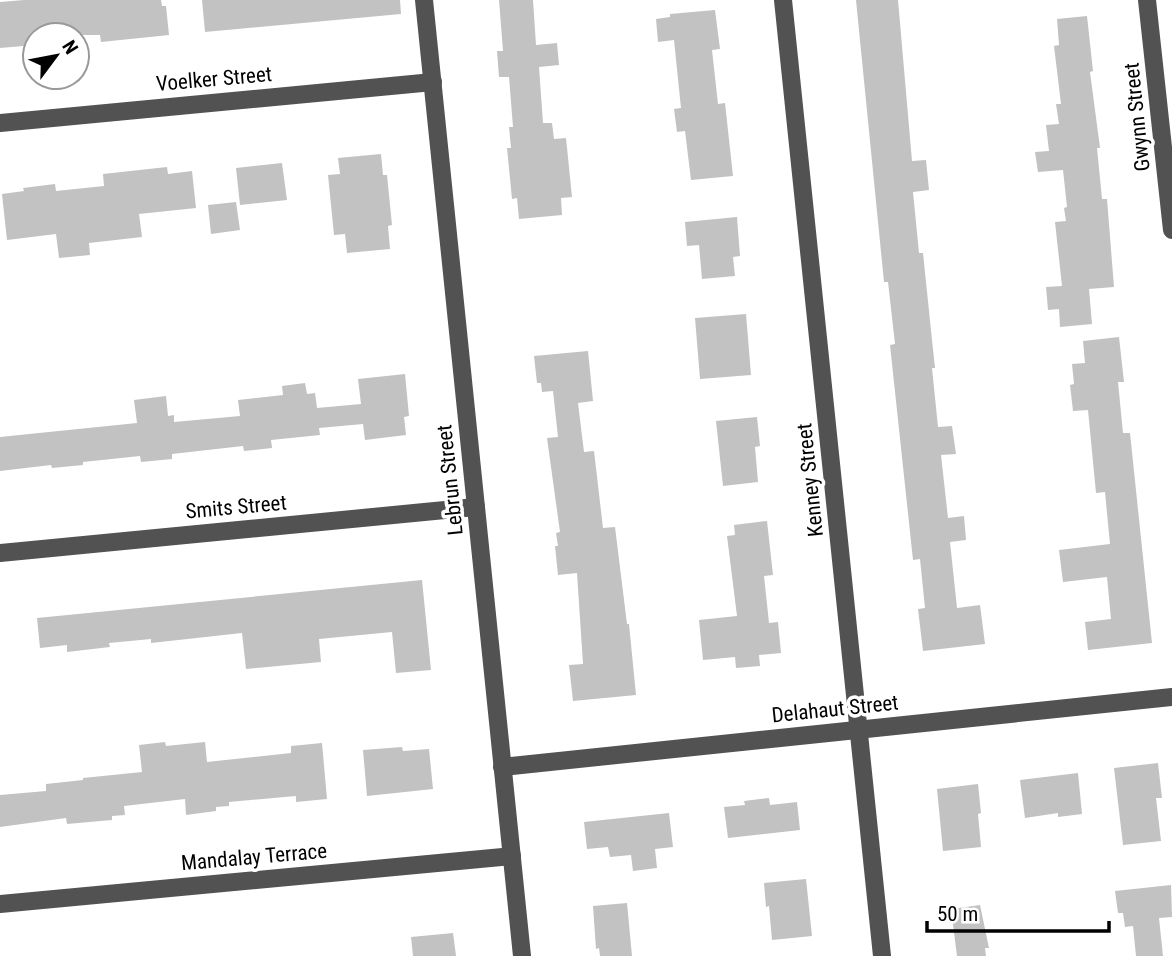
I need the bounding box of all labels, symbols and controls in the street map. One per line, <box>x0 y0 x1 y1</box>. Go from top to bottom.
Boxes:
north arrow <box>21 21 91 91</box>
text: N <box>57 36 83 58</box>
street label: Gwynn Street <box>1119 61 1155 173</box>
street label: Voelker Street <box>155 62 273 96</box>
street label: Kenney Street <box>792 422 828 538</box>
street label: Lebrun Street <box>432 424 468 536</box>
street label: Smits Street <box>184 491 288 523</box>
street label: Delahaut Street <box>770 690 900 728</box>
street label: Mandalay Terrace <box>180 839 328 875</box>
scale bar <box>927 890 1109 934</box>
text: 50 m <box>937 902 978 926</box>

